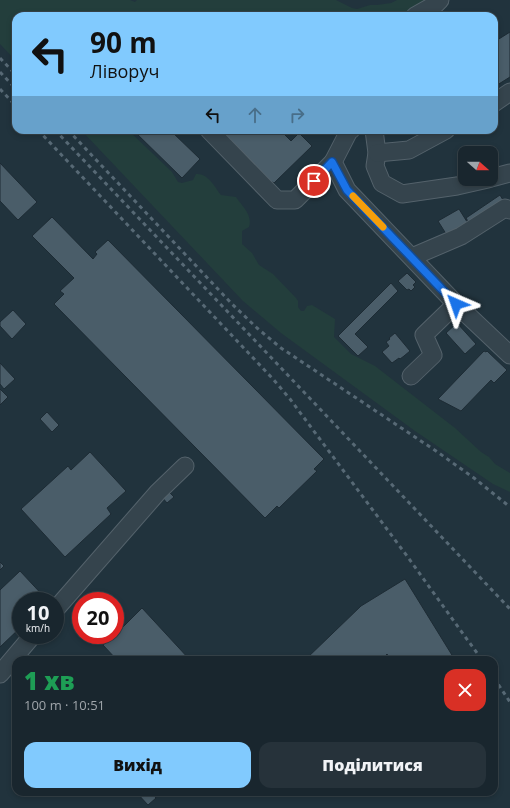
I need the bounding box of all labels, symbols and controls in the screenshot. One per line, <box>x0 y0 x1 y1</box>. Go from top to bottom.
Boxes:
text: 90 m <box>90 23 157 61</box>
icon: left <box>24 28 76 80</box>
text: Ліворуч <box>90 59 159 83</box>
icon: left <box>202 104 224 126</box>
icon: ahead <box>244 104 266 126</box>
icon: right <box>286 104 308 126</box>
north arrow <box>458 146 498 186</box>
map controls <box>458 146 498 186</box>
pin <box>297 164 331 198</box>
icon: arrive <box>303 170 325 192</box>
position arrow <box>435 283 477 325</box>
speed limit sign: 20 <box>72 592 124 644</box>
text: 10 <box>27 599 49 626</box>
text: km/h <box>26 621 50 635</box>
text: 1 хв <box>24 664 75 697</box>
button: close <box>444 669 486 711</box>
text: 100 m · 10:51 <box>24 696 105 714</box>
button: Вихід <box>24 742 251 788</box>
button: Поділитися <box>259 742 486 788</box>

